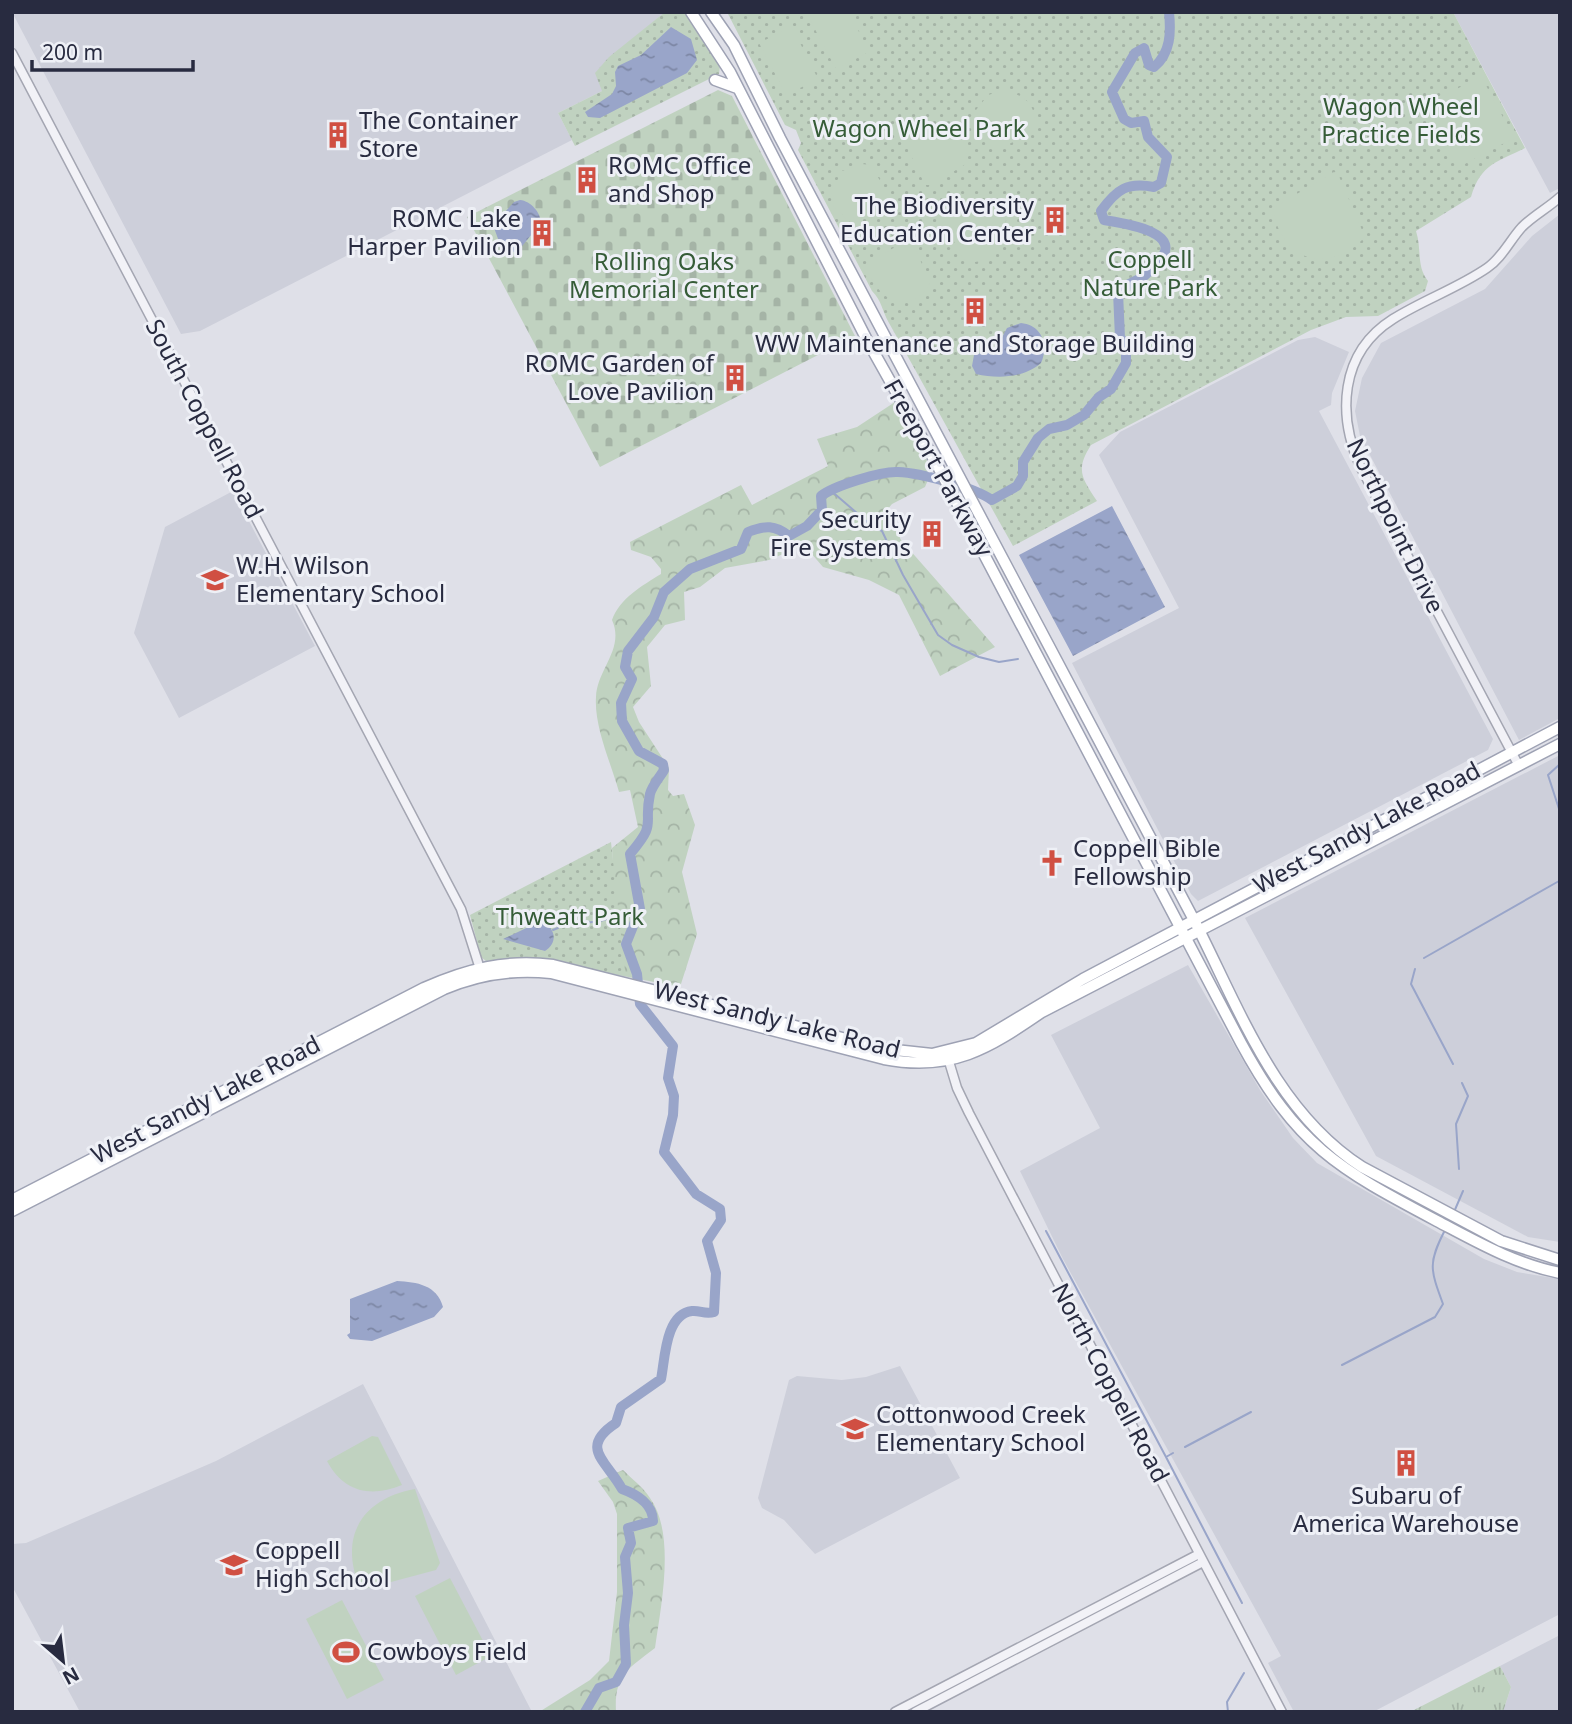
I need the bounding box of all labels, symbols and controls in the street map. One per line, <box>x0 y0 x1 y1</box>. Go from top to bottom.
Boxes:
scale bar <box>32 28 192 72</box>
text: 200 m <box>42 38 103 66</box>
park label: Wagon Wheel Practice Fields <box>1321 89 1481 150</box>
place label: The Container Store <box>359 103 518 164</box>
park label: Wagon Wheel Park <box>812 111 1026 144</box>
building icon: The Container Store <box>323 120 353 150</box>
place label: ROMC Office and Shop <box>608 148 751 209</box>
building icon: ROMC Office and Shop <box>572 165 602 195</box>
place label: The Biodiversity Education Center <box>840 188 1035 249</box>
place label: ROMC Lake Harper Pavilion <box>347 201 521 262</box>
building icon: The Biodiversity Education Center <box>1040 205 1070 235</box>
building icon: ROMC Lake Harper Pavilion <box>527 218 557 248</box>
park label: Coppell Nature Park <box>1082 242 1218 303</box>
park label: Rolling Oaks Memorial Center <box>569 244 759 305</box>
building icon: WW Maintenance and Storage Building <box>960 296 990 326</box>
street label: South Coppell Road <box>139 313 272 524</box>
place label: WW Maintenance and Storage Building <box>755 326 1195 359</box>
place label: ROMC Garden of Love Pavilion <box>525 346 716 407</box>
building icon: ROMC Garden of Love Pavilion <box>720 363 750 393</box>
street label: Freeport Parkway <box>877 373 1002 563</box>
street label: Northpoint Drive <box>1340 432 1453 618</box>
place label: Security Fire Systems <box>770 502 912 563</box>
building icon: Security Fire Systems <box>917 519 947 549</box>
place label: W.H. Wilson Elementary School <box>236 548 445 609</box>
school or university icon: W.H. Wilson Elementary School <box>200 565 230 595</box>
street label: West Sandy Lake Road <box>1247 753 1486 901</box>
place label: Coppell Bible Fellowship <box>1073 831 1221 892</box>
church icon: Coppell Bible Fellowship <box>1037 848 1067 878</box>
park label: Thweatt Park <box>496 899 644 932</box>
street label: West Sandy Lake Road <box>651 972 904 1065</box>
street label: West Sandy Lake Road <box>85 1027 325 1171</box>
street label: North Coppell Road <box>1045 1277 1178 1488</box>
place label: Cottonwood Creek Elementary School <box>876 1397 1086 1458</box>
school or university icon: Cottonwood Creek Elementary School <box>840 1414 870 1444</box>
building icon: Subaru of America Warehouse <box>1391 1448 1421 1478</box>
place label: Subaru of America Warehouse <box>1293 1478 1519 1539</box>
place label: Coppell High School <box>255 1533 390 1594</box>
school or university icon: Coppell High School <box>219 1550 249 1580</box>
north arrow <box>28 1626 98 1696</box>
place label: Cowboys Field <box>367 1634 527 1667</box>
sports icon: Cowboys Field <box>331 1637 361 1667</box>
text: N <box>58 1661 84 1691</box>

